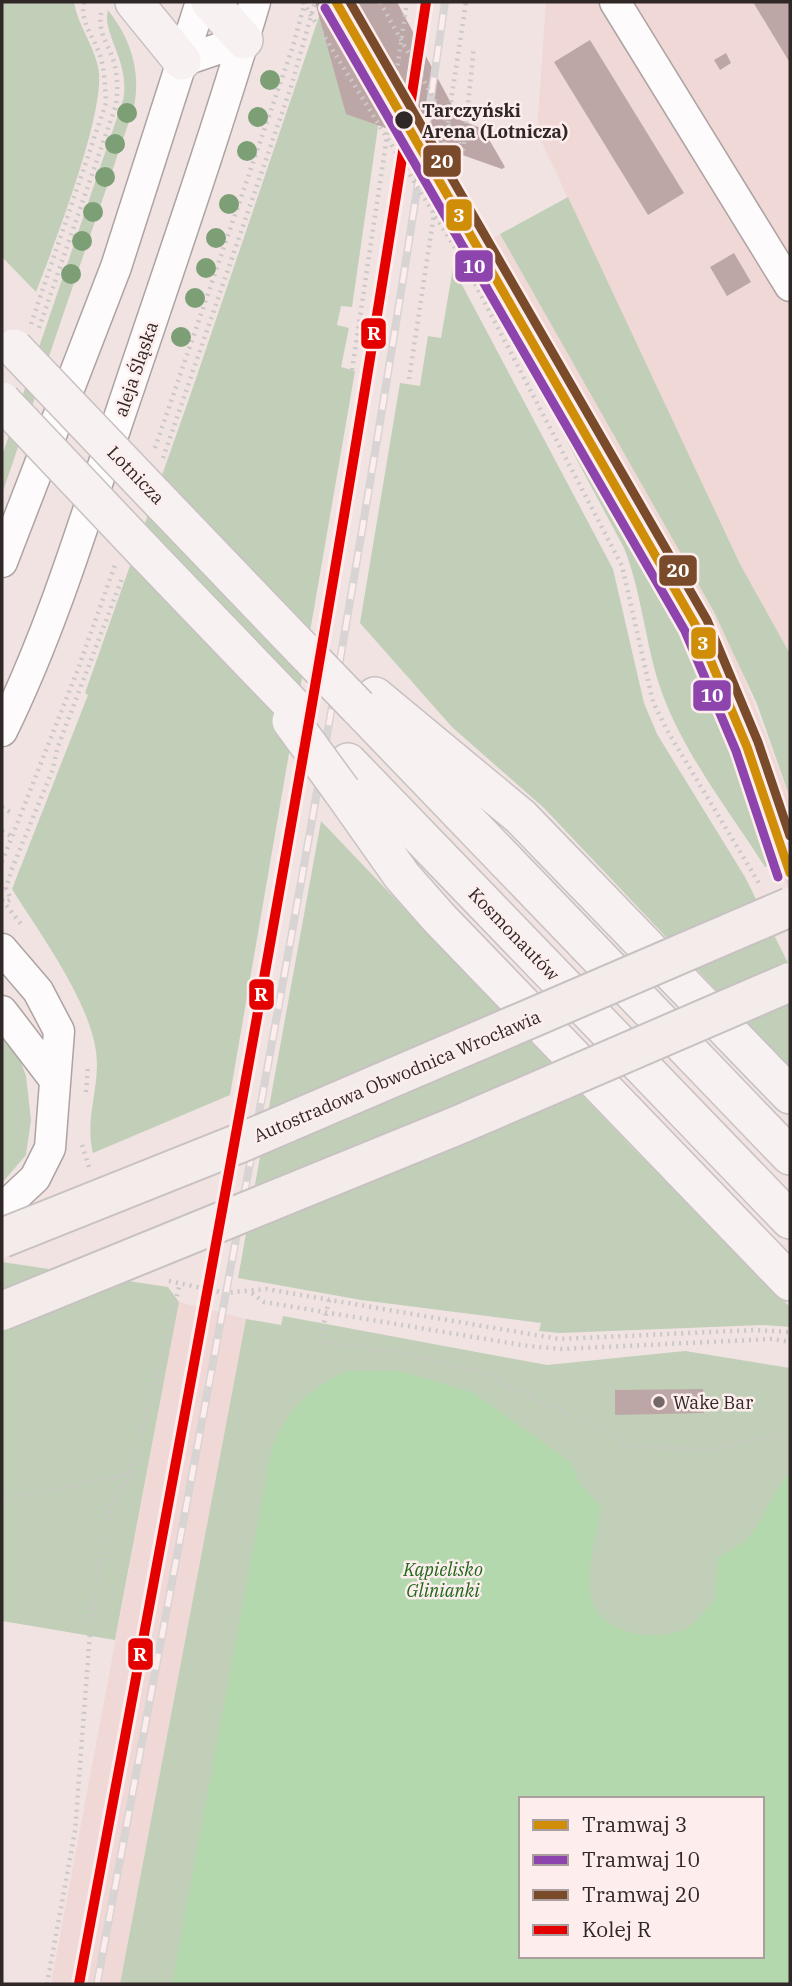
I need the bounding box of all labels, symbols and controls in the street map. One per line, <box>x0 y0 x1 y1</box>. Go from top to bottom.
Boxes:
place label: Tarczyński Arena (Lotnicza) <box>422 99 568 143</box>
marker: Tarczyński Arena (Lotnicza) <box>393 109 415 131</box>
line badge: 20 <box>422 144 462 178</box>
text: 20 <box>431 149 453 173</box>
line badge: 3 <box>445 198 473 232</box>
text: 3 <box>453 203 465 227</box>
line badge: 10 <box>454 249 494 283</box>
text: 10 <box>463 254 485 278</box>
line badge: R <box>360 317 387 350</box>
street label: aleja Śląska <box>109 318 163 420</box>
text: R <box>367 321 381 345</box>
street label: Lotnicza <box>102 441 170 509</box>
line badge: 20 <box>658 554 698 587</box>
text: 20 <box>667 558 689 582</box>
line badge: 3 <box>690 626 717 660</box>
text: 3 <box>697 631 709 655</box>
line badge: 10 <box>692 679 732 712</box>
text: 10 <box>701 683 723 707</box>
street label: Kosmonautów <box>464 882 564 986</box>
line badge: R <box>248 978 275 1011</box>
text: R <box>254 982 268 1006</box>
street label: Autostradowa Obwodnica Wrocławia <box>250 1005 544 1147</box>
place label: Wake Bar <box>673 1391 753 1414</box>
marker: Wake Bar <box>651 1394 667 1410</box>
park label: Kąpielisko Glinianki <box>402 1558 483 1602</box>
line badge: R <box>127 1637 154 1671</box>
text: R <box>133 1642 147 1666</box>
legend <box>519 1797 764 1958</box>
text: Tramwaj 3 <box>582 1810 687 1838</box>
text: Tramwaj 10 <box>582 1845 700 1873</box>
text: Tramwaj 20 <box>582 1880 700 1908</box>
text: Kolej R <box>582 1915 651 1943</box>

